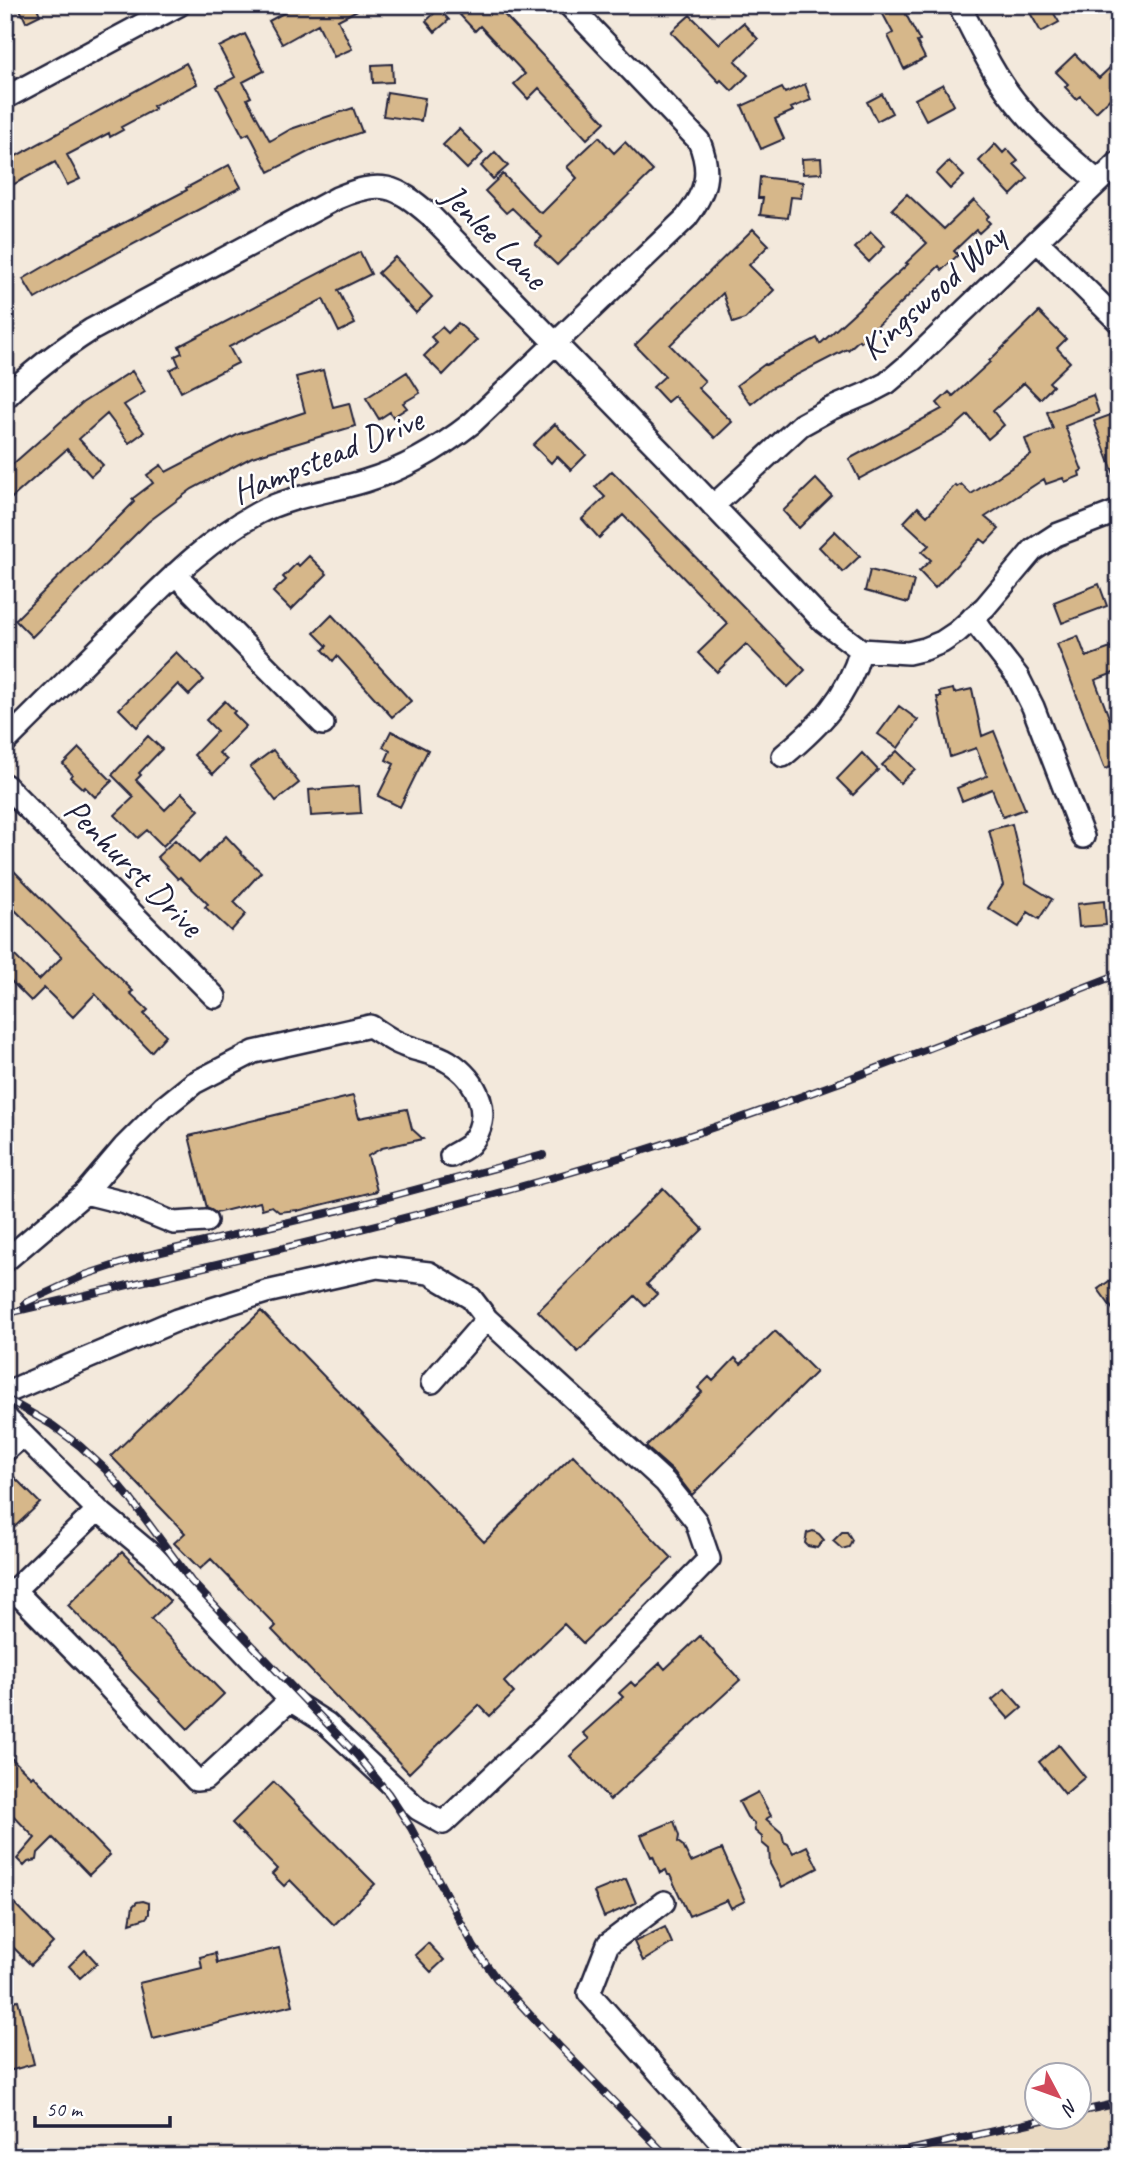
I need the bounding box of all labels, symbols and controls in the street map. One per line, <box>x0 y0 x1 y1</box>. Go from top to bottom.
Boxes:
street label: Jenlee Lane <box>431 172 559 301</box>
street label: Kingswood Way <box>850 213 1017 370</box>
street label: Hampstead Drive <box>225 396 432 514</box>
street label: Penhurst Drive <box>55 788 215 948</box>
north arrow <box>1023 2060 1092 2130</box>
scale bar <box>35 2085 170 2129</box>
text: N <box>1055 2094 1083 2121</box>
text: 50 m <box>46 2096 84 2122</box>

